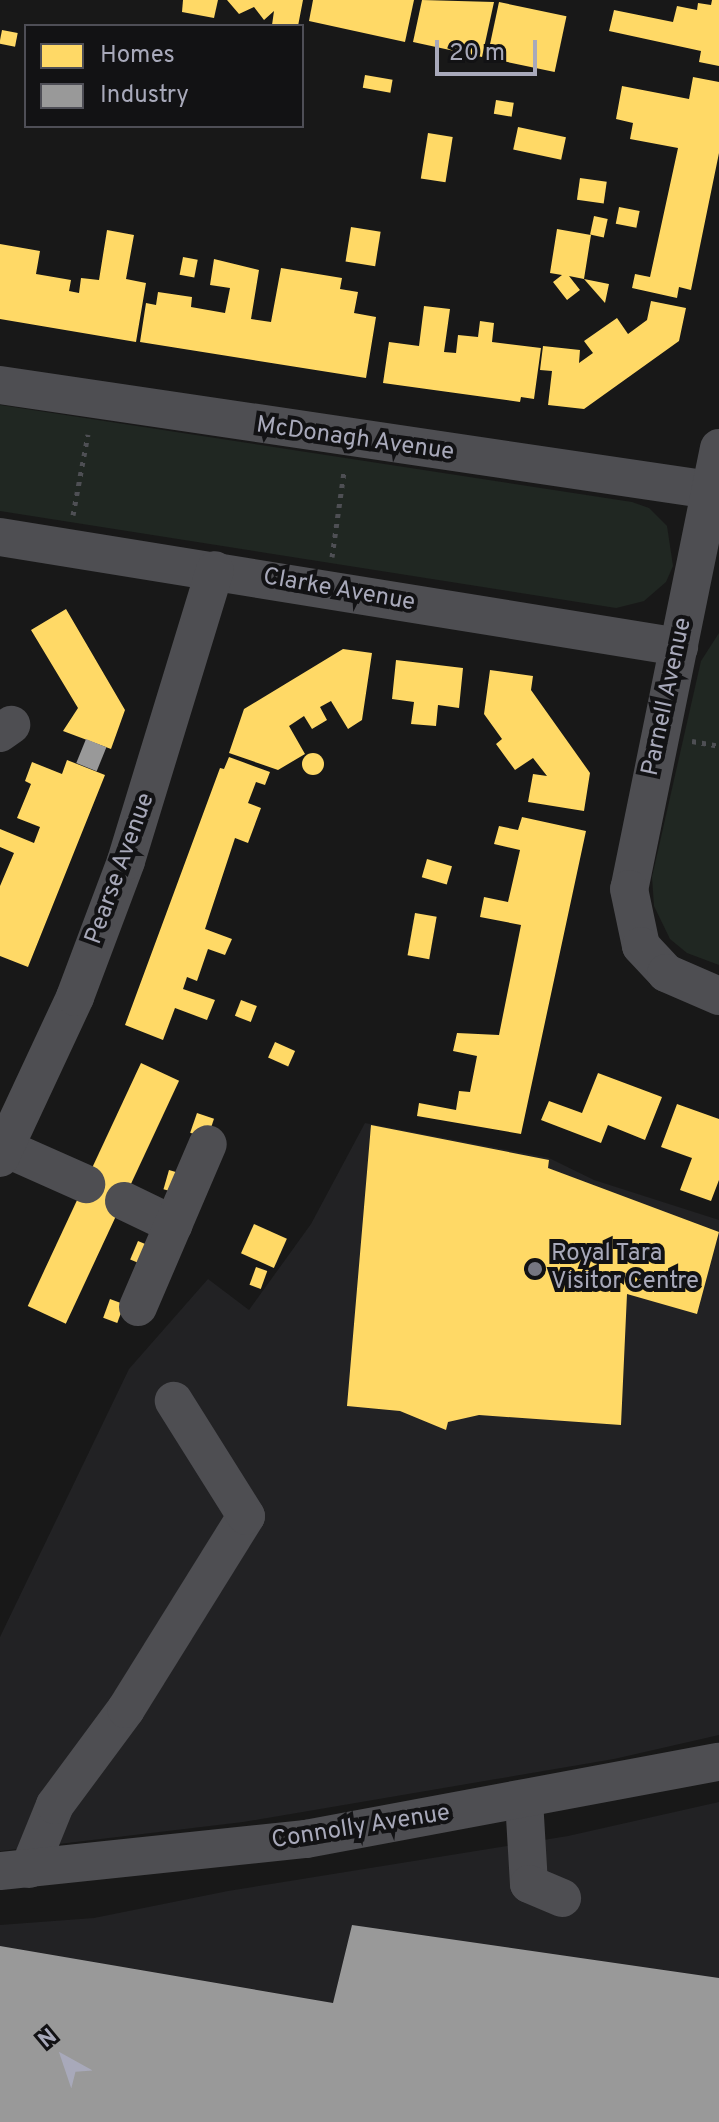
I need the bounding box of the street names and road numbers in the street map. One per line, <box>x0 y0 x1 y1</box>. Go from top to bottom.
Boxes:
street label: McDonagh Avenue <box>254 412 456 468</box>
street label: Clarke Avenue <box>260 563 418 619</box>
street label: Parnell Avenue <box>637 615 699 779</box>
street label: Pearse Avenue <box>80 789 162 949</box>
street label: Connolly Avenue <box>269 1800 453 1856</box>

